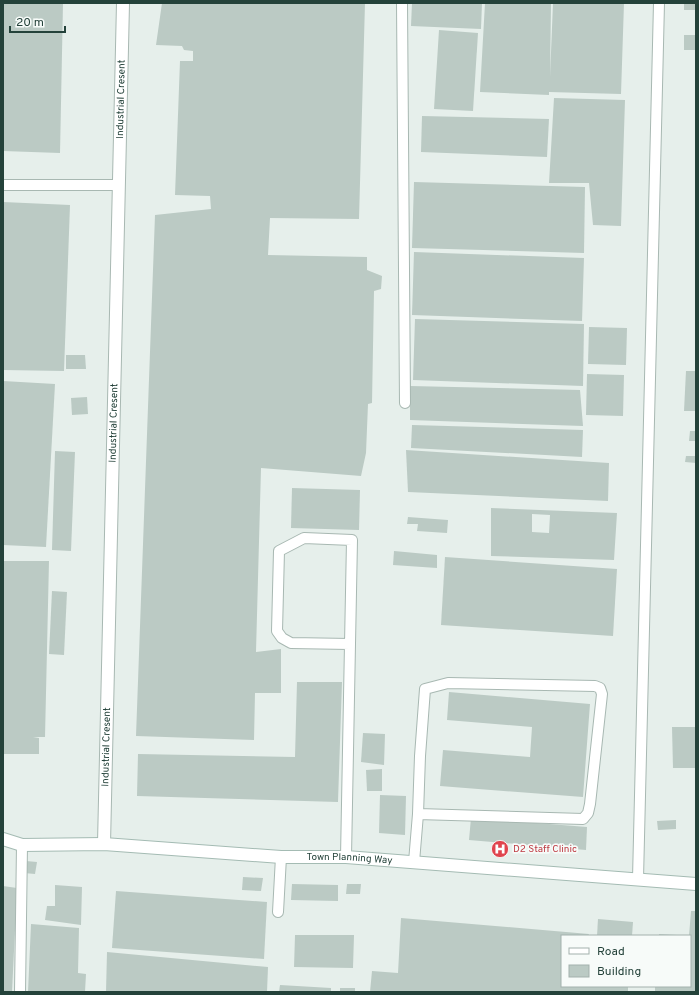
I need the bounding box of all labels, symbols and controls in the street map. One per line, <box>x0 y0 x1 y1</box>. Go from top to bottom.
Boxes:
scale bar <box>10 8 65 34</box>
text: 20 m <box>16 15 44 31</box>
street label: Industrial Cresent <box>113 59 128 139</box>
street label: Industrial Cresent <box>106 383 121 463</box>
street label: Industrial Cresent <box>99 707 114 787</box>
hospital icon: D2 Staff Clinic <box>490 839 510 859</box>
place label: D2 Staff Clinic <box>513 843 577 856</box>
street label: Town Planning Way <box>307 851 393 867</box>
legend <box>561 935 691 987</box>
text: Road <box>597 944 625 960</box>
text: Building <box>597 964 641 980</box>

